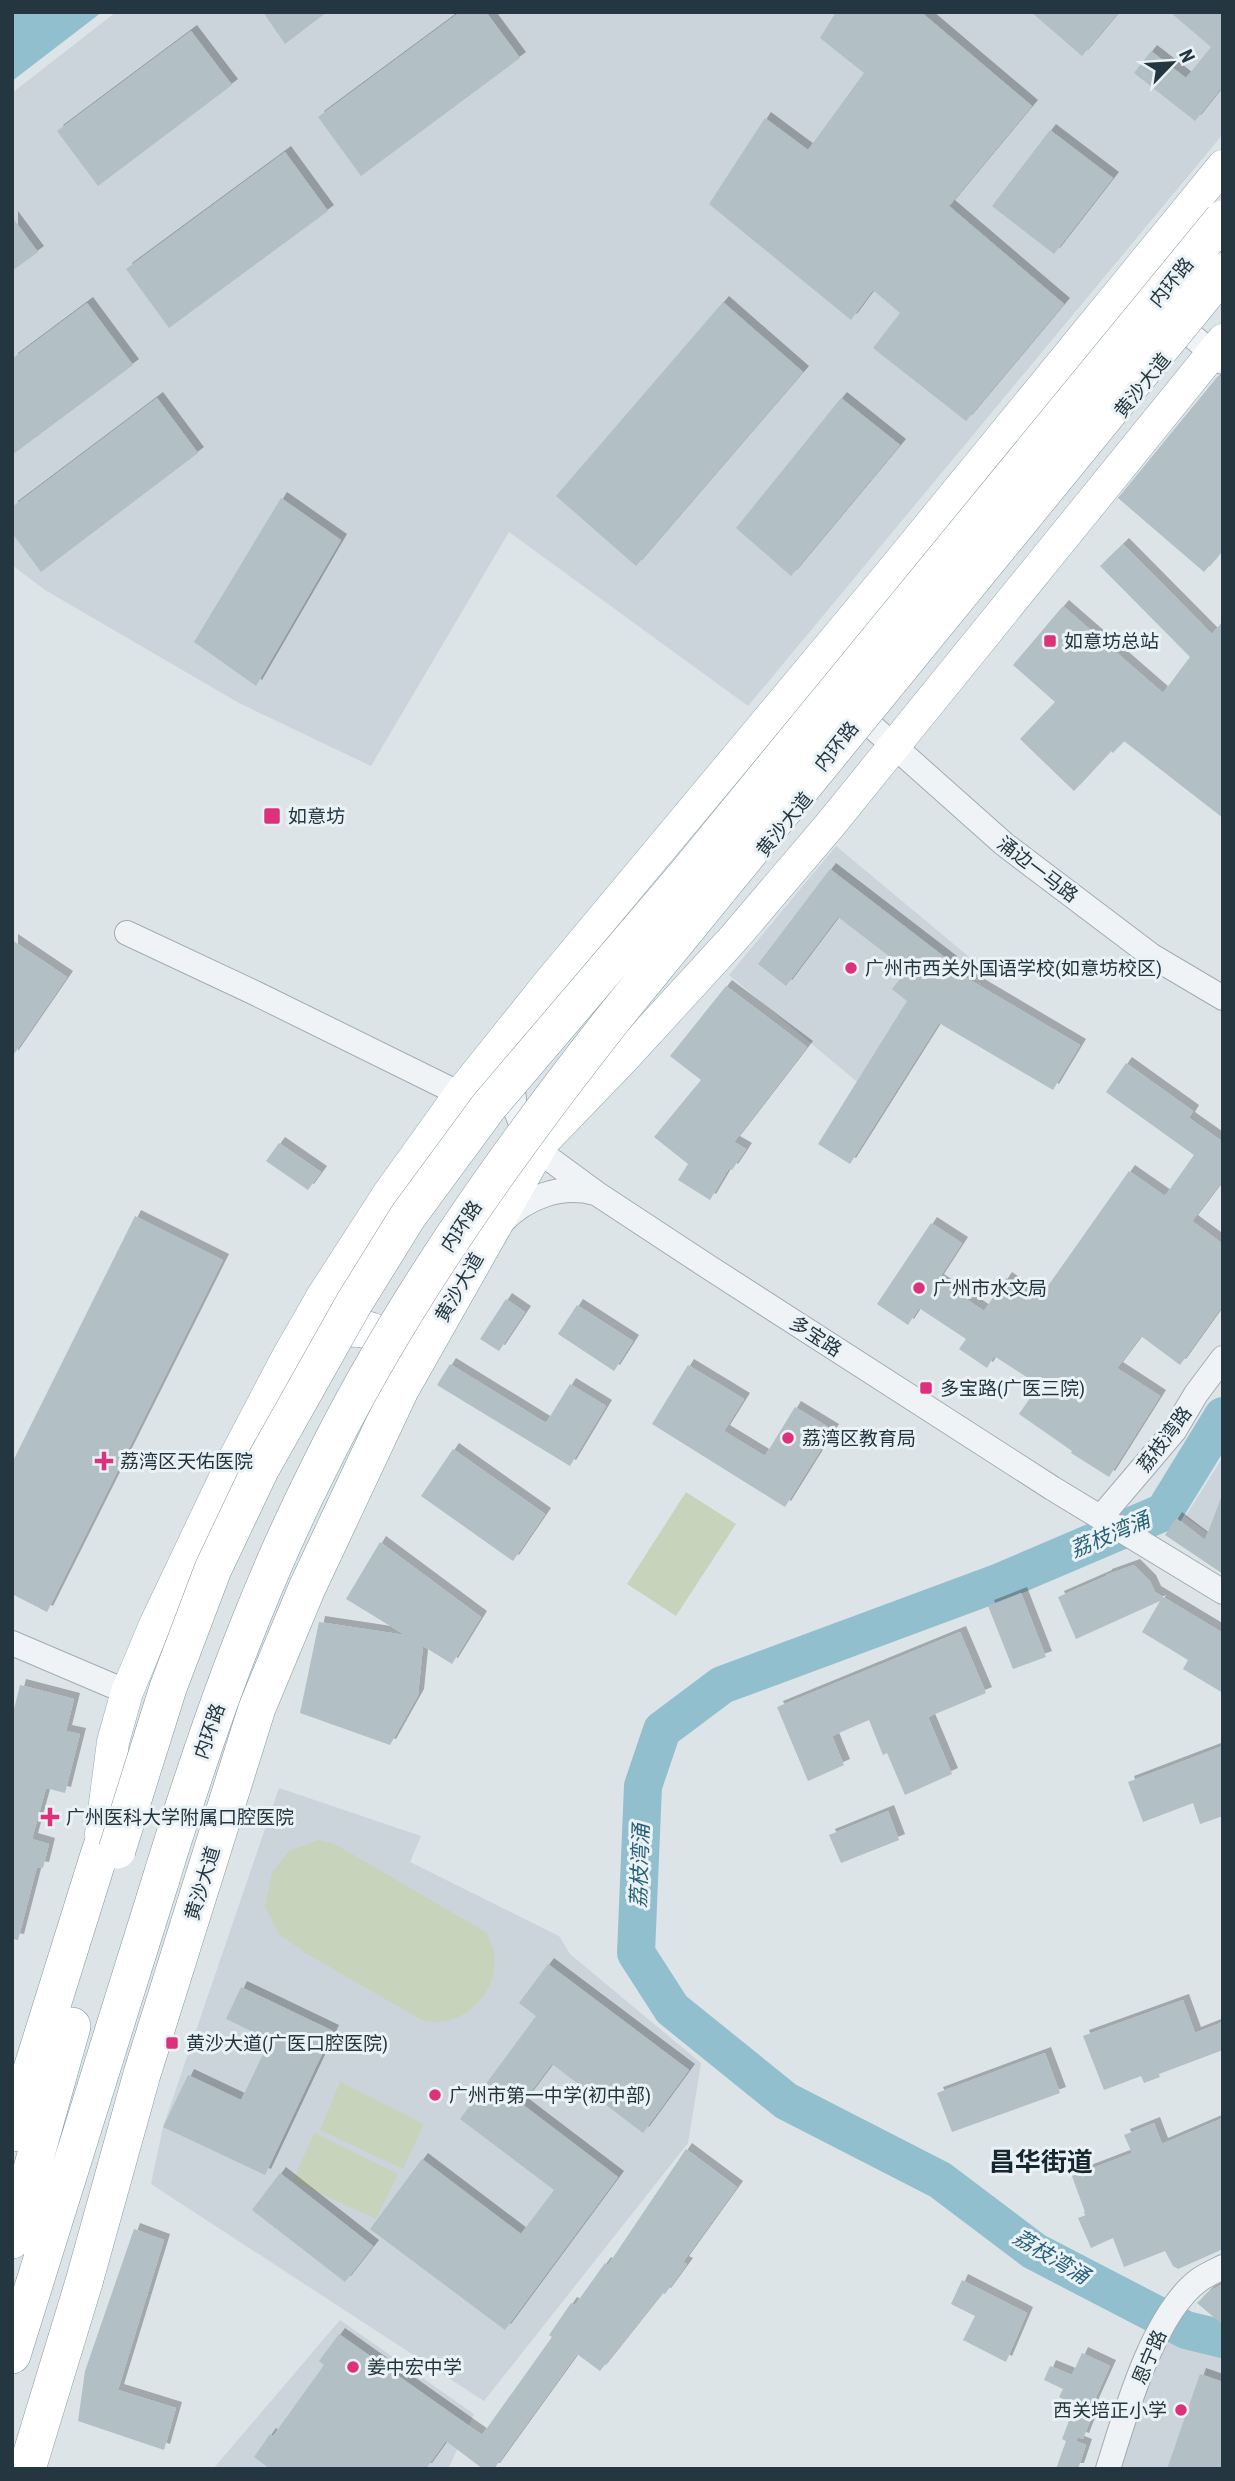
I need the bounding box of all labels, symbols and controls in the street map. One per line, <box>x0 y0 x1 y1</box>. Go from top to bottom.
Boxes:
north arrow <box>1137 28 1207 98</box>
text: N <box>1174 46 1200 66</box>
street label: 内环路 <box>1145 253 1198 312</box>
street label: 黄沙大道 <box>1110 349 1175 422</box>
place label: 如意坊总站 <box>1064 630 1159 653</box>
marker: 如意坊总站 <box>1042 633 1058 649</box>
street label: 内环路 <box>810 717 863 776</box>
street label: 黄沙大道 <box>752 788 817 861</box>
place label: 如意坊 <box>288 805 345 828</box>
marker: 如意坊 <box>262 806 282 826</box>
street label: 涌边一马路 <box>993 832 1083 907</box>
place label: 广州市西关外国语学校(如意坊校区) <box>865 957 1162 980</box>
marker: 广州市西关外国语学校(如意坊校区) <box>843 960 859 976</box>
street label: 内环路 <box>436 1196 487 1256</box>
street label: 黄沙大道 <box>430 1249 488 1326</box>
place label: 广州市水文局 <box>933 1277 1047 1300</box>
marker: 广州市水文局 <box>911 1280 927 1296</box>
street label: 多宝路 <box>786 1311 846 1362</box>
place label: 多宝路(广医三院) <box>940 1377 1085 1400</box>
marker: 多宝路(广医三院) <box>918 1380 934 1396</box>
street label: 荔枝湾路 <box>1132 1402 1196 1477</box>
place label: 荔湾区教育局 <box>802 1427 916 1450</box>
marker: 荔湾区教育局 <box>780 1430 796 1446</box>
place label: 荔湾区天佑医院 <box>120 1450 253 1473</box>
marker: 荔湾区天佑医院 <box>94 1451 114 1471</box>
water label: 荔枝湾涌 <box>1067 1507 1155 1562</box>
street label: 内环路 <box>189 1700 230 1762</box>
place label: 广州医科大学附属口腔医院 <box>66 1806 294 1829</box>
marker: 广州医科大学附属口腔医院 <box>40 1807 60 1827</box>
water label: 荔枝湾涌 <box>627 1822 654 1908</box>
street label: 黄沙大道 <box>180 1843 225 1923</box>
place label: 黄沙大道(广医口腔医院) <box>186 2032 388 2055</box>
marker: 黄沙大道(广医口腔医院) <box>164 2035 180 2051</box>
place label: 广州市第一中学(初中部) <box>449 2084 651 2107</box>
marker: 广州市第一中学(初中部) <box>427 2087 443 2103</box>
district label: 昌华街道 <box>989 2147 1093 2177</box>
water label: 荔枝湾涌 <box>1009 2225 1095 2290</box>
street label: 恩宁路 <box>1128 2326 1171 2388</box>
place label: 姜中宏中学 <box>367 2356 462 2379</box>
marker: 姜中宏中学 <box>345 2359 361 2375</box>
place label: 西关培正小学 <box>1053 2399 1167 2422</box>
marker: 西关培正小学 <box>1173 2402 1189 2418</box>

